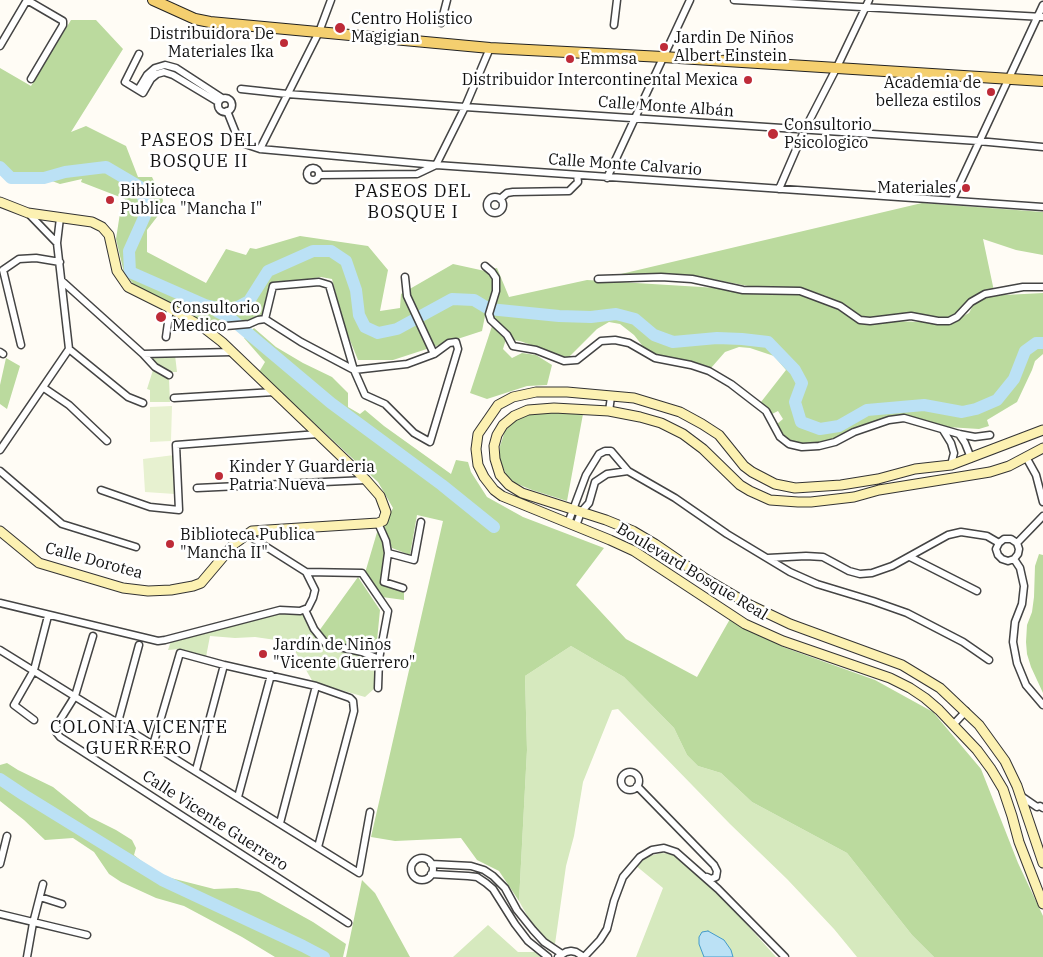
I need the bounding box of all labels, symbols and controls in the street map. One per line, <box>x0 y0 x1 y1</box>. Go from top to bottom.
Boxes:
place label: Centro Holistico Magigian <box>351 9 472 47</box>
marker: Centro Holistico Magigian <box>333 21 347 35</box>
place label: Distribuidora De Materiales Ika <box>150 24 274 62</box>
place label: Jardin De Niños Albert Einstein <box>674 28 794 66</box>
marker: Distribuidora De Materiales Ika <box>278 37 290 49</box>
marker: Jardin De Niños Albert Einstein <box>658 41 670 53</box>
place label: Emmsa <box>580 49 637 69</box>
marker: Emmsa <box>564 53 576 65</box>
place label: Distribuidor Intercontinental Mexica <box>462 70 738 90</box>
place label: Academia de belleza estilos <box>875 73 981 111</box>
marker: Distribuidor Intercontinental Mexica <box>742 74 754 86</box>
marker: Academia de belleza estilos <box>985 86 997 98</box>
street label: Calle Monte Albán <box>597 93 735 121</box>
place label: Consultorio Psicologico <box>784 115 872 153</box>
marker: Consultorio Psicologico <box>766 127 780 141</box>
district label: PASEOS DEL BOSQUE II <box>139 130 259 172</box>
street label: Calle Monte Calvario <box>548 150 702 180</box>
place label: Materiales <box>877 178 956 198</box>
place label: Biblioteca Publica "Mancha I" <box>120 181 262 219</box>
district label: PASEOS DEL BOSQUE I <box>353 181 473 223</box>
marker: Materiales <box>960 182 972 194</box>
marker: Biblioteca Publica "Mancha I" <box>104 194 116 206</box>
place label: Consultorio Medico <box>172 298 260 336</box>
marker: Consultorio Medico <box>154 310 168 324</box>
place label: Kinder Y Guarderia Patria Nueva <box>229 457 375 495</box>
marker: Kinder Y Guarderia Patria Nueva <box>213 470 225 482</box>
street label: Boulevard Bosque Real <box>613 519 771 625</box>
place label: Biblioteca Publica "Mancha II" <box>180 525 315 563</box>
marker: Biblioteca Publica "Mancha II" <box>164 538 176 550</box>
street label: Calle Dorotea <box>43 539 145 583</box>
place label: Jardín de Niños "Vicente Guerrero" <box>273 635 415 673</box>
marker: Jardín de Niños "Vicente Guerrero" <box>257 648 269 660</box>
district label: COLONIA VICENTE GUERRERO <box>48 717 230 760</box>
street label: Calle Vicente Guerrero <box>139 767 291 875</box>

